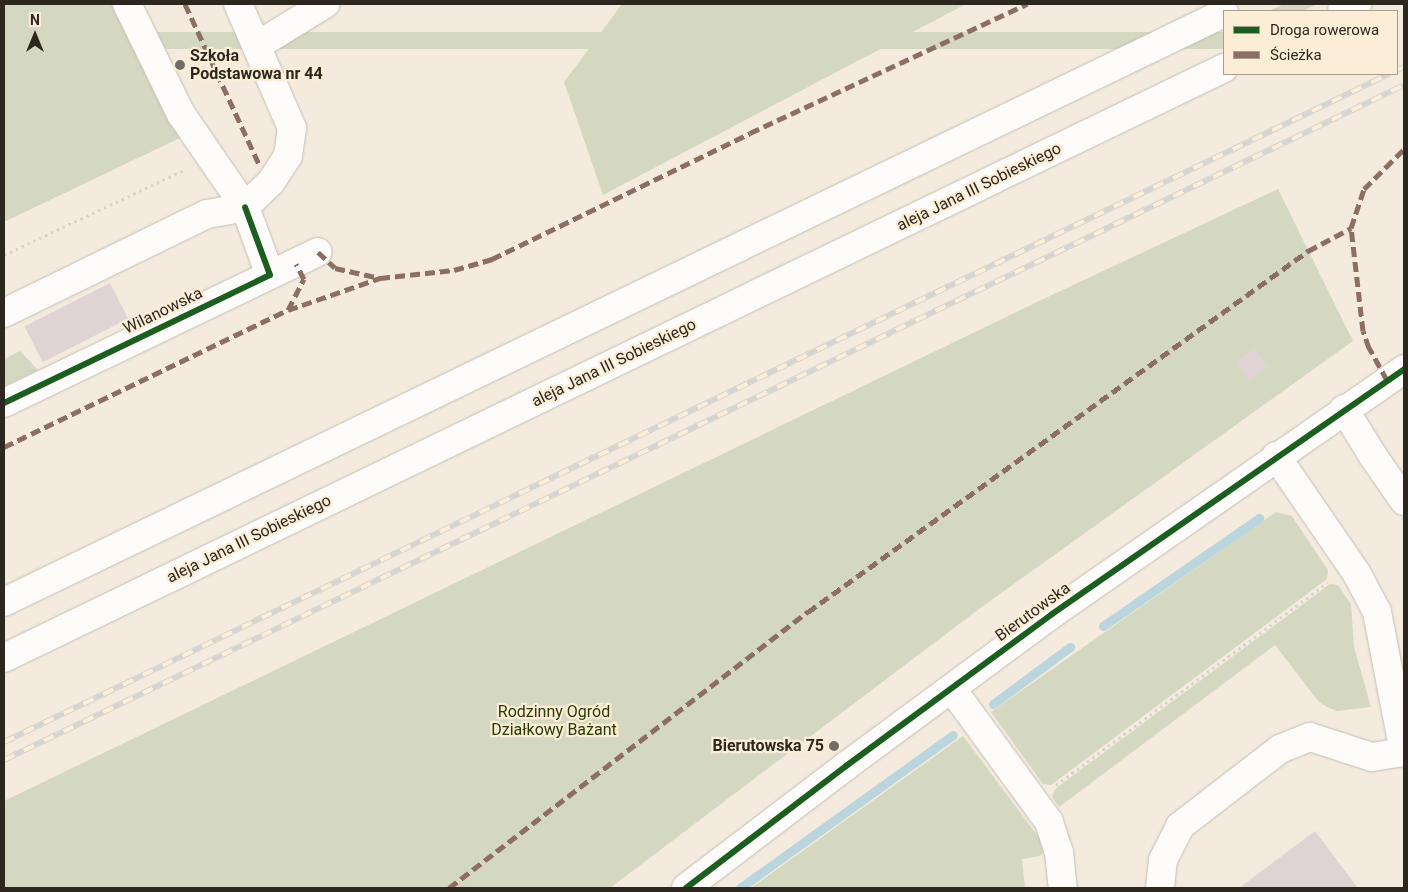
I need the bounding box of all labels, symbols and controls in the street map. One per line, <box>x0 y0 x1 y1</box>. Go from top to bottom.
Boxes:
north arrow <box>10 10 60 60</box>
legend <box>1223 10 1398 75</box>
text: N <box>30 12 40 28</box>
text: Droga rowerowa <box>1270 21 1379 39</box>
place label: Szkoła Podstawowa nr 44 <box>190 46 323 84</box>
text: Ścieżka <box>1270 46 1322 64</box>
marker: Szkoła Podstawowa nr 44 <box>174 59 186 71</box>
street label: aleja Jana III Sobieskiego <box>894 139 1064 235</box>
street label: Wilanowska <box>120 284 206 338</box>
street label: aleja Jana III Sobieskiego <box>529 315 699 411</box>
street label: aleja Jana III Sobieskiego <box>164 491 334 587</box>
street label: Bierutowska <box>992 578 1074 646</box>
park label: Rodzinny Ogród Działkowy Bażant <box>491 702 617 740</box>
place label: Bierutowska 75 <box>712 736 824 756</box>
marker: Bierutowska 75 <box>828 740 840 752</box>

